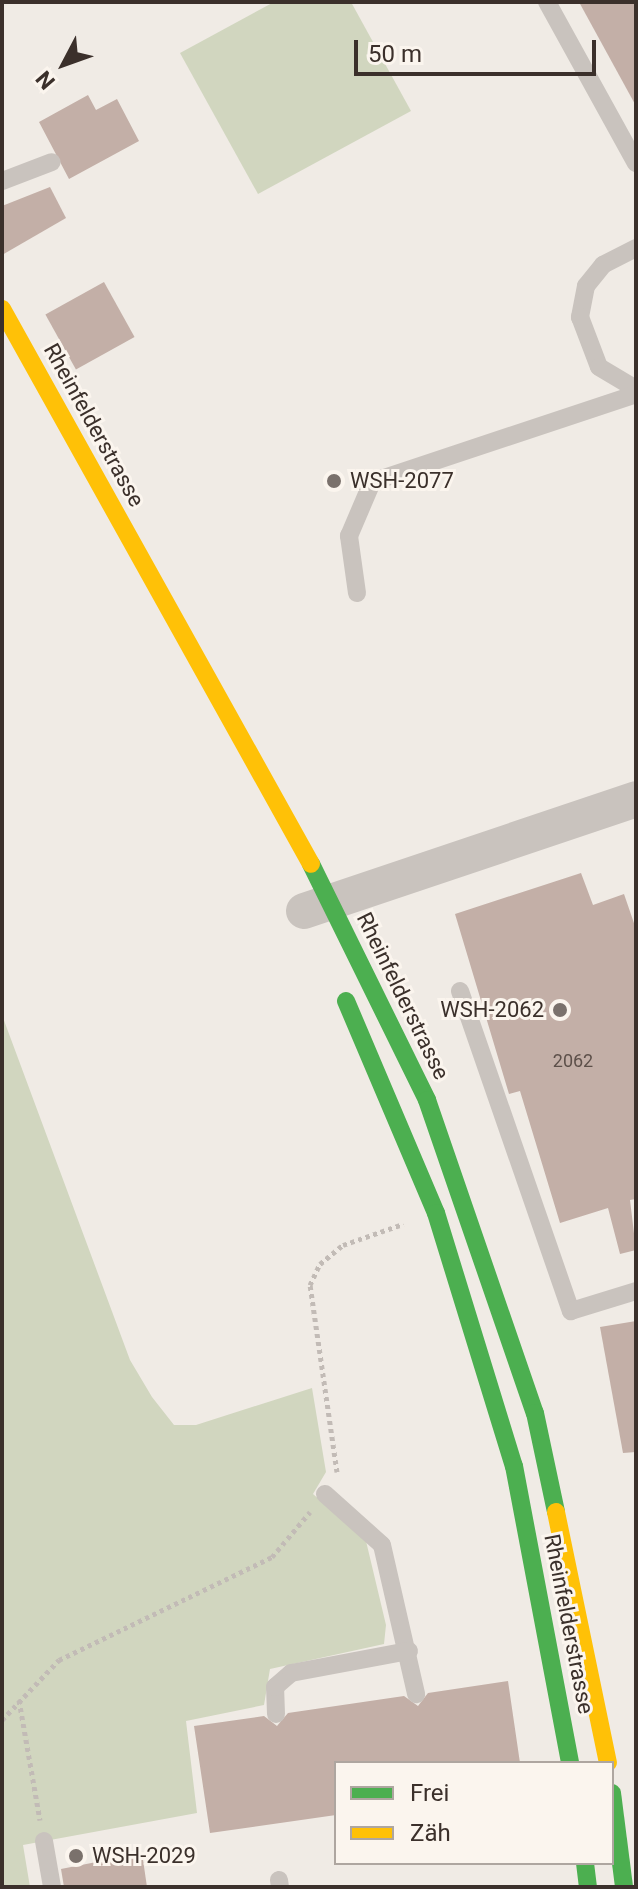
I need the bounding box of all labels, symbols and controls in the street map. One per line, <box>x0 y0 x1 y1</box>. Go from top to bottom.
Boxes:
north arrow <box>24 24 104 104</box>
scale bar <box>358 24 600 74</box>
text: 50 m <box>368 40 422 68</box>
text: N <box>31 66 60 94</box>
street label: Rheinfelderstrasse <box>38 339 150 511</box>
place label: WSH-2077 <box>350 468 454 494</box>
marker: WSH-2077 <box>325 472 343 490</box>
street label: Rheinfelderstrasse <box>351 908 455 1084</box>
place label: WSH-2062 <box>440 997 544 1023</box>
marker: WSH-2062 <box>551 1001 569 1019</box>
house number: 2062 <box>553 1050 593 1072</box>
street label: Rheinfelderstrasse <box>539 1532 599 1716</box>
legend <box>334 1761 614 1865</box>
text: Frei <box>410 1779 449 1807</box>
text: Zäh <box>410 1819 451 1847</box>
place label: WSH-2029 <box>92 1843 196 1869</box>
marker: WSH-2029 <box>67 1847 85 1865</box>

